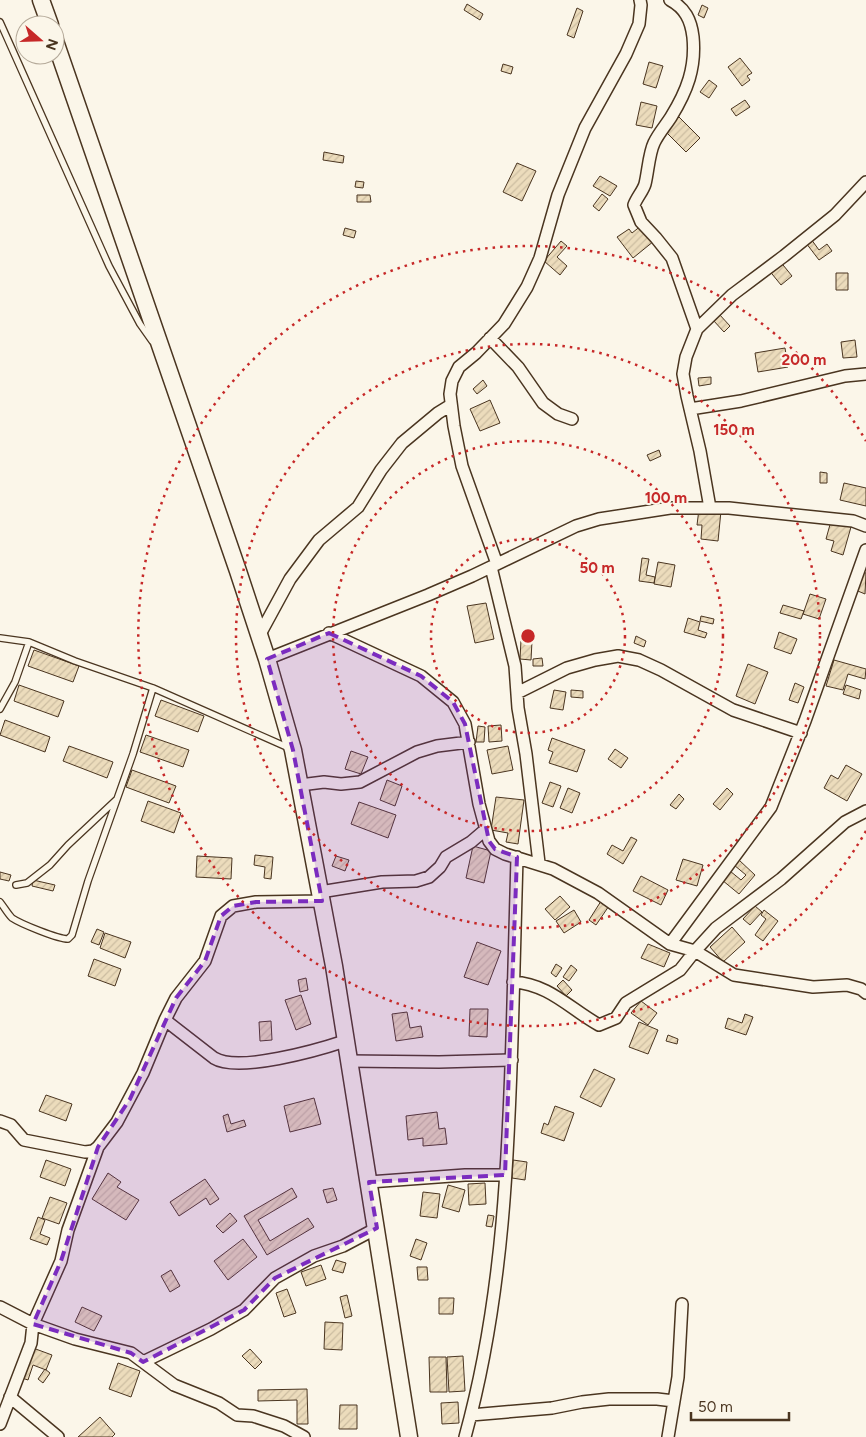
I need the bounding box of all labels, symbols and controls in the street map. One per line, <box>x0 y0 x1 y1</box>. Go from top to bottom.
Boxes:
north arrow <box>15 15 65 65</box>
text: N <box>42 36 62 52</box>
text: 200 m <box>782 351 826 369</box>
text: 150 m <box>713 421 755 439</box>
text: 100 m <box>645 489 687 507</box>
text: 50 m <box>579 559 615 577</box>
centre of rings <box>519 627 537 645</box>
scale bar <box>691 1390 788 1422</box>
text: 50 m <box>698 1398 733 1416</box>

